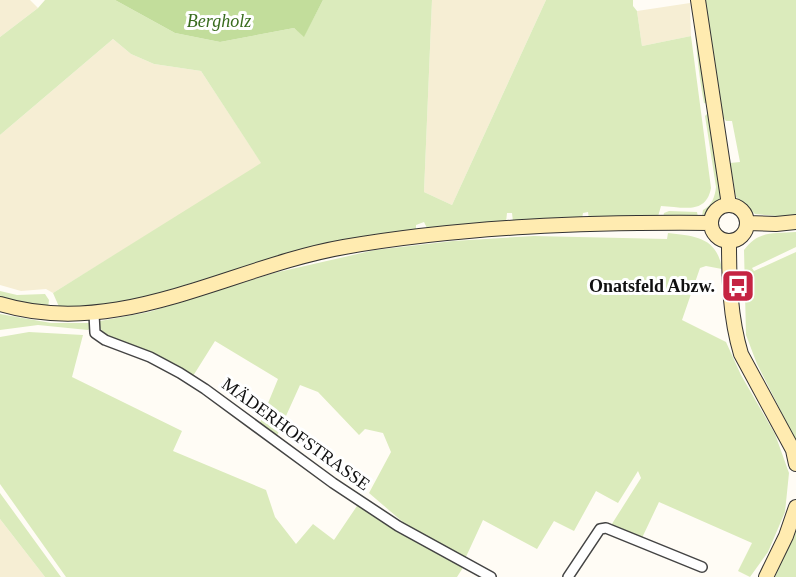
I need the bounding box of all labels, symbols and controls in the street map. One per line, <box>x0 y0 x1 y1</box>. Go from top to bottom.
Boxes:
park label: Bergholz <box>187 11 251 31</box>
bus stop icon: Onatsfeld Abzw. <box>720 268 756 304</box>
place label: Onatsfeld Abzw. <box>589 276 715 296</box>
street label: MÄDERHOFSTRASSE <box>218 374 374 494</box>

